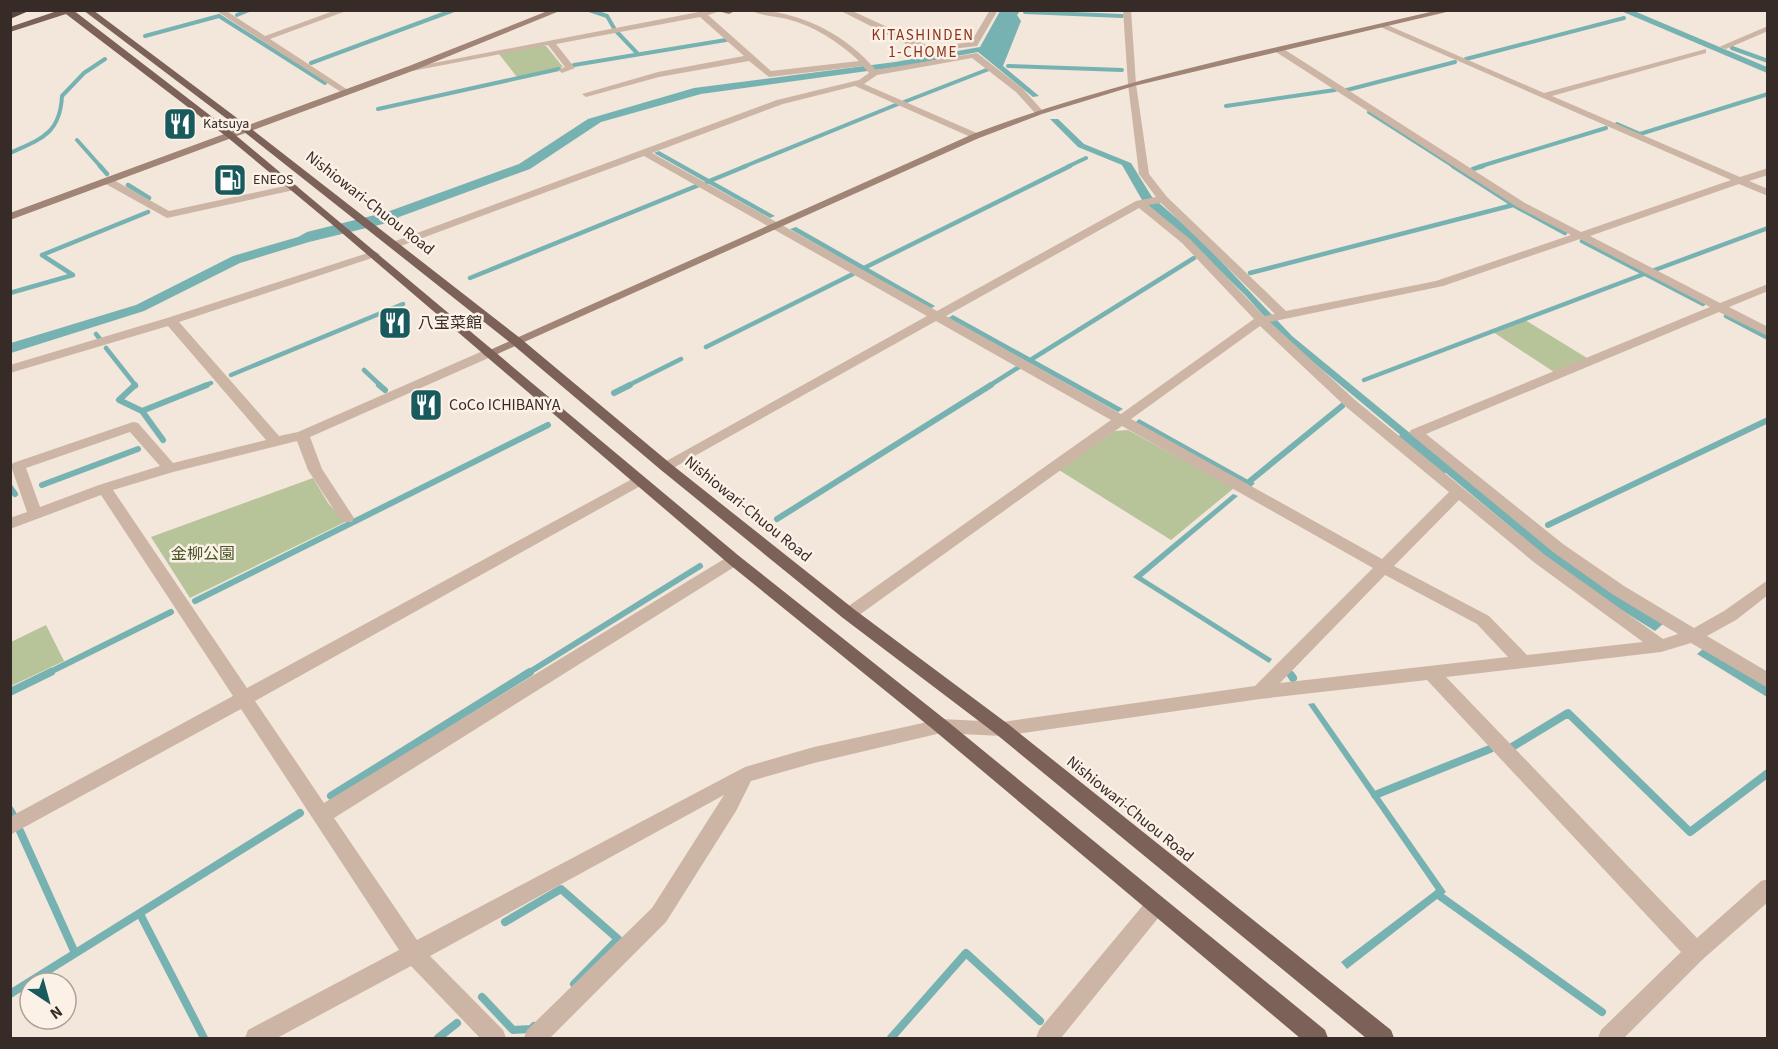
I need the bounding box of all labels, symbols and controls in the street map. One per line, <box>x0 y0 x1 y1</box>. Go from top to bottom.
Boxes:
district label: KITASHINDEN 1-CHOME <box>872 25 975 63</box>
restaurant icon: Katsuya <box>162 106 198 142</box>
place label: Katsuya <box>203 114 249 134</box>
street label: Nishiowari-Chuou Road <box>301 146 439 260</box>
fuel station icon: ENEOS <box>212 162 248 198</box>
place label: ENEOS <box>253 170 294 190</box>
restaurant icon: 八宝菜館 <box>377 305 413 341</box>
place label: 八宝菜館 <box>418 312 482 334</box>
restaurant icon: CoCo ICHIBANYA <box>408 387 444 423</box>
place label: CoCo ICHIBANYA <box>449 394 561 416</box>
street label: Nishiowari-Chuou Road <box>680 451 816 567</box>
park label: 金柳公園 <box>171 543 235 565</box>
street label: Nishiowari-Chuou Road <box>1062 751 1198 867</box>
north arrow <box>18 971 78 1031</box>
text: N <box>45 1000 67 1024</box>

